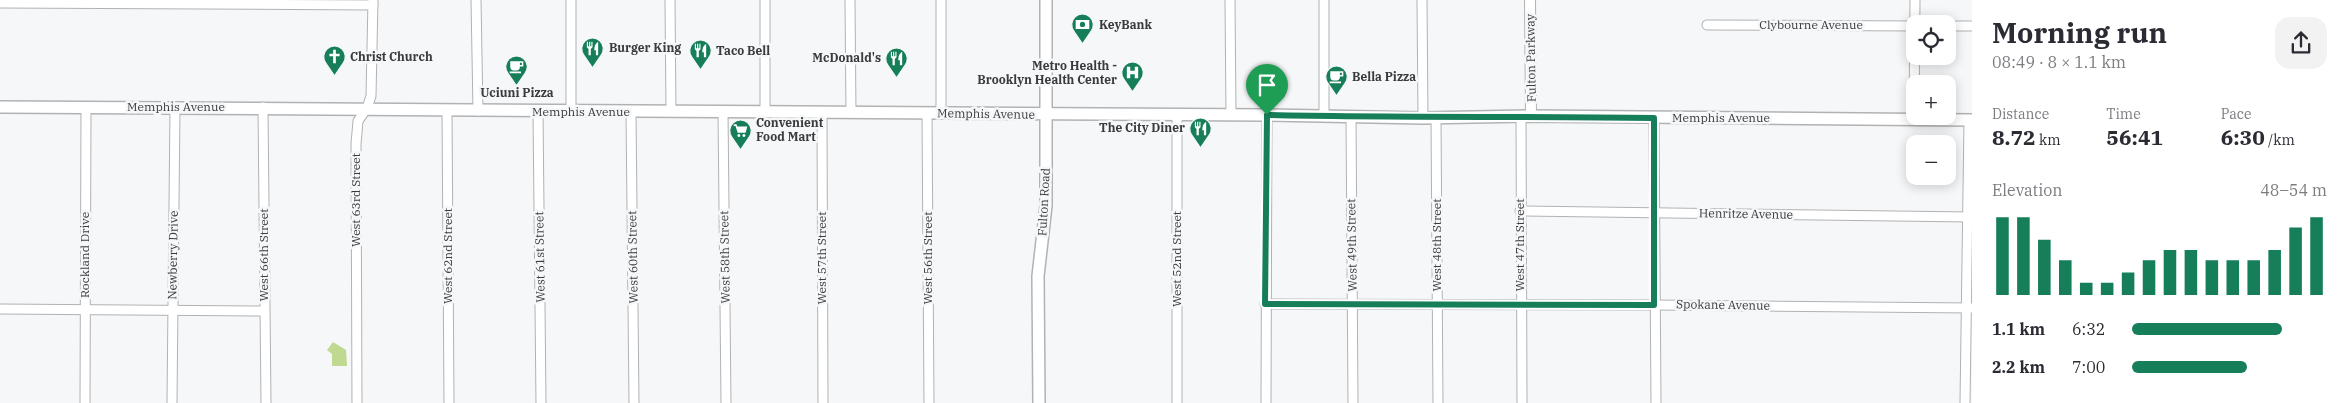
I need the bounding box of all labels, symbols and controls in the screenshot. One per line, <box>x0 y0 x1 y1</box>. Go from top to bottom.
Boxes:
bank icon: KeyBank <box>1071 13 1095 44</box>
street label: Fulton Parkway <box>1522 13 1539 102</box>
text: Morning run <box>1992 14 2167 51</box>
map controls <box>1906 15 1956 185</box>
button: locate <box>1906 15 1956 65</box>
place label: KeyBank <box>1099 17 1153 32</box>
street label: Clybourne Avenue <box>1759 17 1863 32</box>
button: share <box>2275 17 2327 69</box>
restaurant icon: Burger King <box>581 36 605 67</box>
restaurant icon: Taco Bell <box>688 39 712 70</box>
place label: Burger King <box>609 40 681 55</box>
place label: Taco Bell <box>716 43 770 58</box>
church icon: Christ Church <box>322 45 346 76</box>
restaurant icon: McDonald's <box>885 46 909 77</box>
place label: Christ Church <box>350 49 433 64</box>
place label: McDonald's <box>812 50 881 65</box>
text: 08:49 · 8 × 1.1 km <box>1992 52 2126 72</box>
cafe icon: Uciuni Pizza <box>505 54 529 85</box>
place label: Metro Health - Brooklyn Health Center <box>977 58 1117 87</box>
hospital icon: Metro Health - Brooklyn Health Center <box>1121 61 1145 92</box>
pin <box>1246 64 1288 115</box>
cafe icon: Bella Pizza <box>1324 65 1348 96</box>
place label: Bella Pizza <box>1352 69 1416 84</box>
icon: arrive <box>1253 71 1281 99</box>
button: + <box>1906 75 1956 125</box>
place label: Uciuni Pizza <box>480 85 554 100</box>
street label: Memphis Avenue <box>127 99 225 114</box>
street label: Memphis Avenue <box>532 104 630 119</box>
street label: Memphis Avenue <box>937 105 1035 122</box>
text: Distance <box>1992 105 2049 123</box>
text: Time <box>2106 105 2141 123</box>
text: Pace <box>2221 105 2251 123</box>
street label: Memphis Avenue <box>1672 110 1770 125</box>
place label: Convenient Food Mart <box>756 115 824 144</box>
restaurant icon: The City Diner <box>1189 116 1213 147</box>
supermarket icon: Convenient Food Mart <box>728 118 752 149</box>
place label: The City Diner <box>1099 120 1185 135</box>
text: 8.72 <box>1992 123 2036 151</box>
text: 56:41 <box>2106 123 2163 151</box>
text: 6:30 <box>2221 123 2265 151</box>
text: km <box>2036 131 2061 149</box>
text: /km <box>2265 131 2295 149</box>
button: − <box>1906 135 1956 185</box>
street label: West 63rd Street <box>348 153 363 247</box>
street label: Fulton Road <box>1034 167 1053 236</box>
text: Elevation <box>1992 180 2062 200</box>
text: 48–54 m <box>2260 180 2327 200</box>
street label: West 49th Street <box>1343 198 1360 292</box>
street label: West 48th Street <box>1429 199 1444 291</box>
street label: West 47th Street <box>1512 199 1527 291</box>
street label: Henritze Avenue <box>1699 205 1793 222</box>
street label: West 62nd Street <box>440 208 455 304</box>
street label: West 66th Street <box>256 209 271 301</box>
street label: Newberry Drive <box>164 210 181 300</box>
street label: West 60th Street <box>624 210 641 304</box>
street label: West 58th Street <box>716 210 733 304</box>
street label: West 61st Street <box>531 211 548 303</box>
street label: West 52nd Street <box>1169 211 1184 307</box>
street label: Rockland Drive <box>77 212 92 298</box>
street label: West 57th Street <box>814 212 829 304</box>
street label: West 56th Street <box>920 212 935 304</box>
street label: Spokane Avenue <box>1676 296 1770 313</box>
text: 1.1 km <box>1992 319 2045 339</box>
text: 6:32 <box>2072 319 2105 339</box>
text: 2.2 km <box>1992 357 2045 377</box>
text: 7:00 <box>2072 357 2105 377</box>

